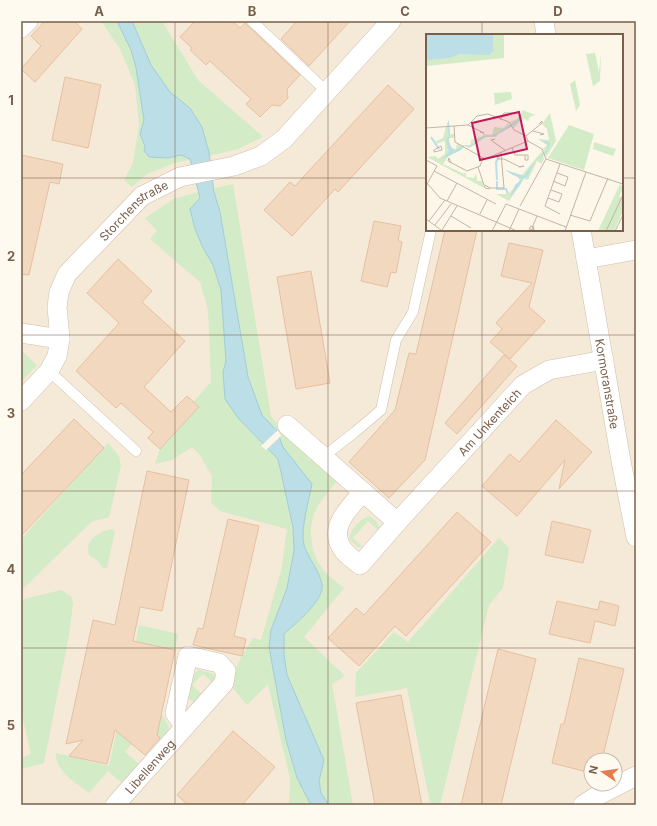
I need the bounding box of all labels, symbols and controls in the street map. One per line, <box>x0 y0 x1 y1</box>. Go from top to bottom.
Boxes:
text: A <box>94 3 104 19</box>
text: B <box>248 3 257 19</box>
text: C <box>400 3 410 19</box>
text: D <box>553 3 563 19</box>
inset map <box>426 34 623 231</box>
text: 1 <box>8 92 14 108</box>
street label: Storchenstraße <box>96 177 170 244</box>
text: 2 <box>7 248 15 264</box>
street label: Kormoranstraße <box>592 337 623 430</box>
street label: Am Unkenteich <box>455 385 524 459</box>
text: 3 <box>7 405 15 421</box>
text: 4 <box>7 561 16 577</box>
text: 5 <box>7 717 15 733</box>
street label: Libellenweg <box>121 736 178 797</box>
north arrow <box>583 752 623 792</box>
text: N <box>585 764 601 775</box>

